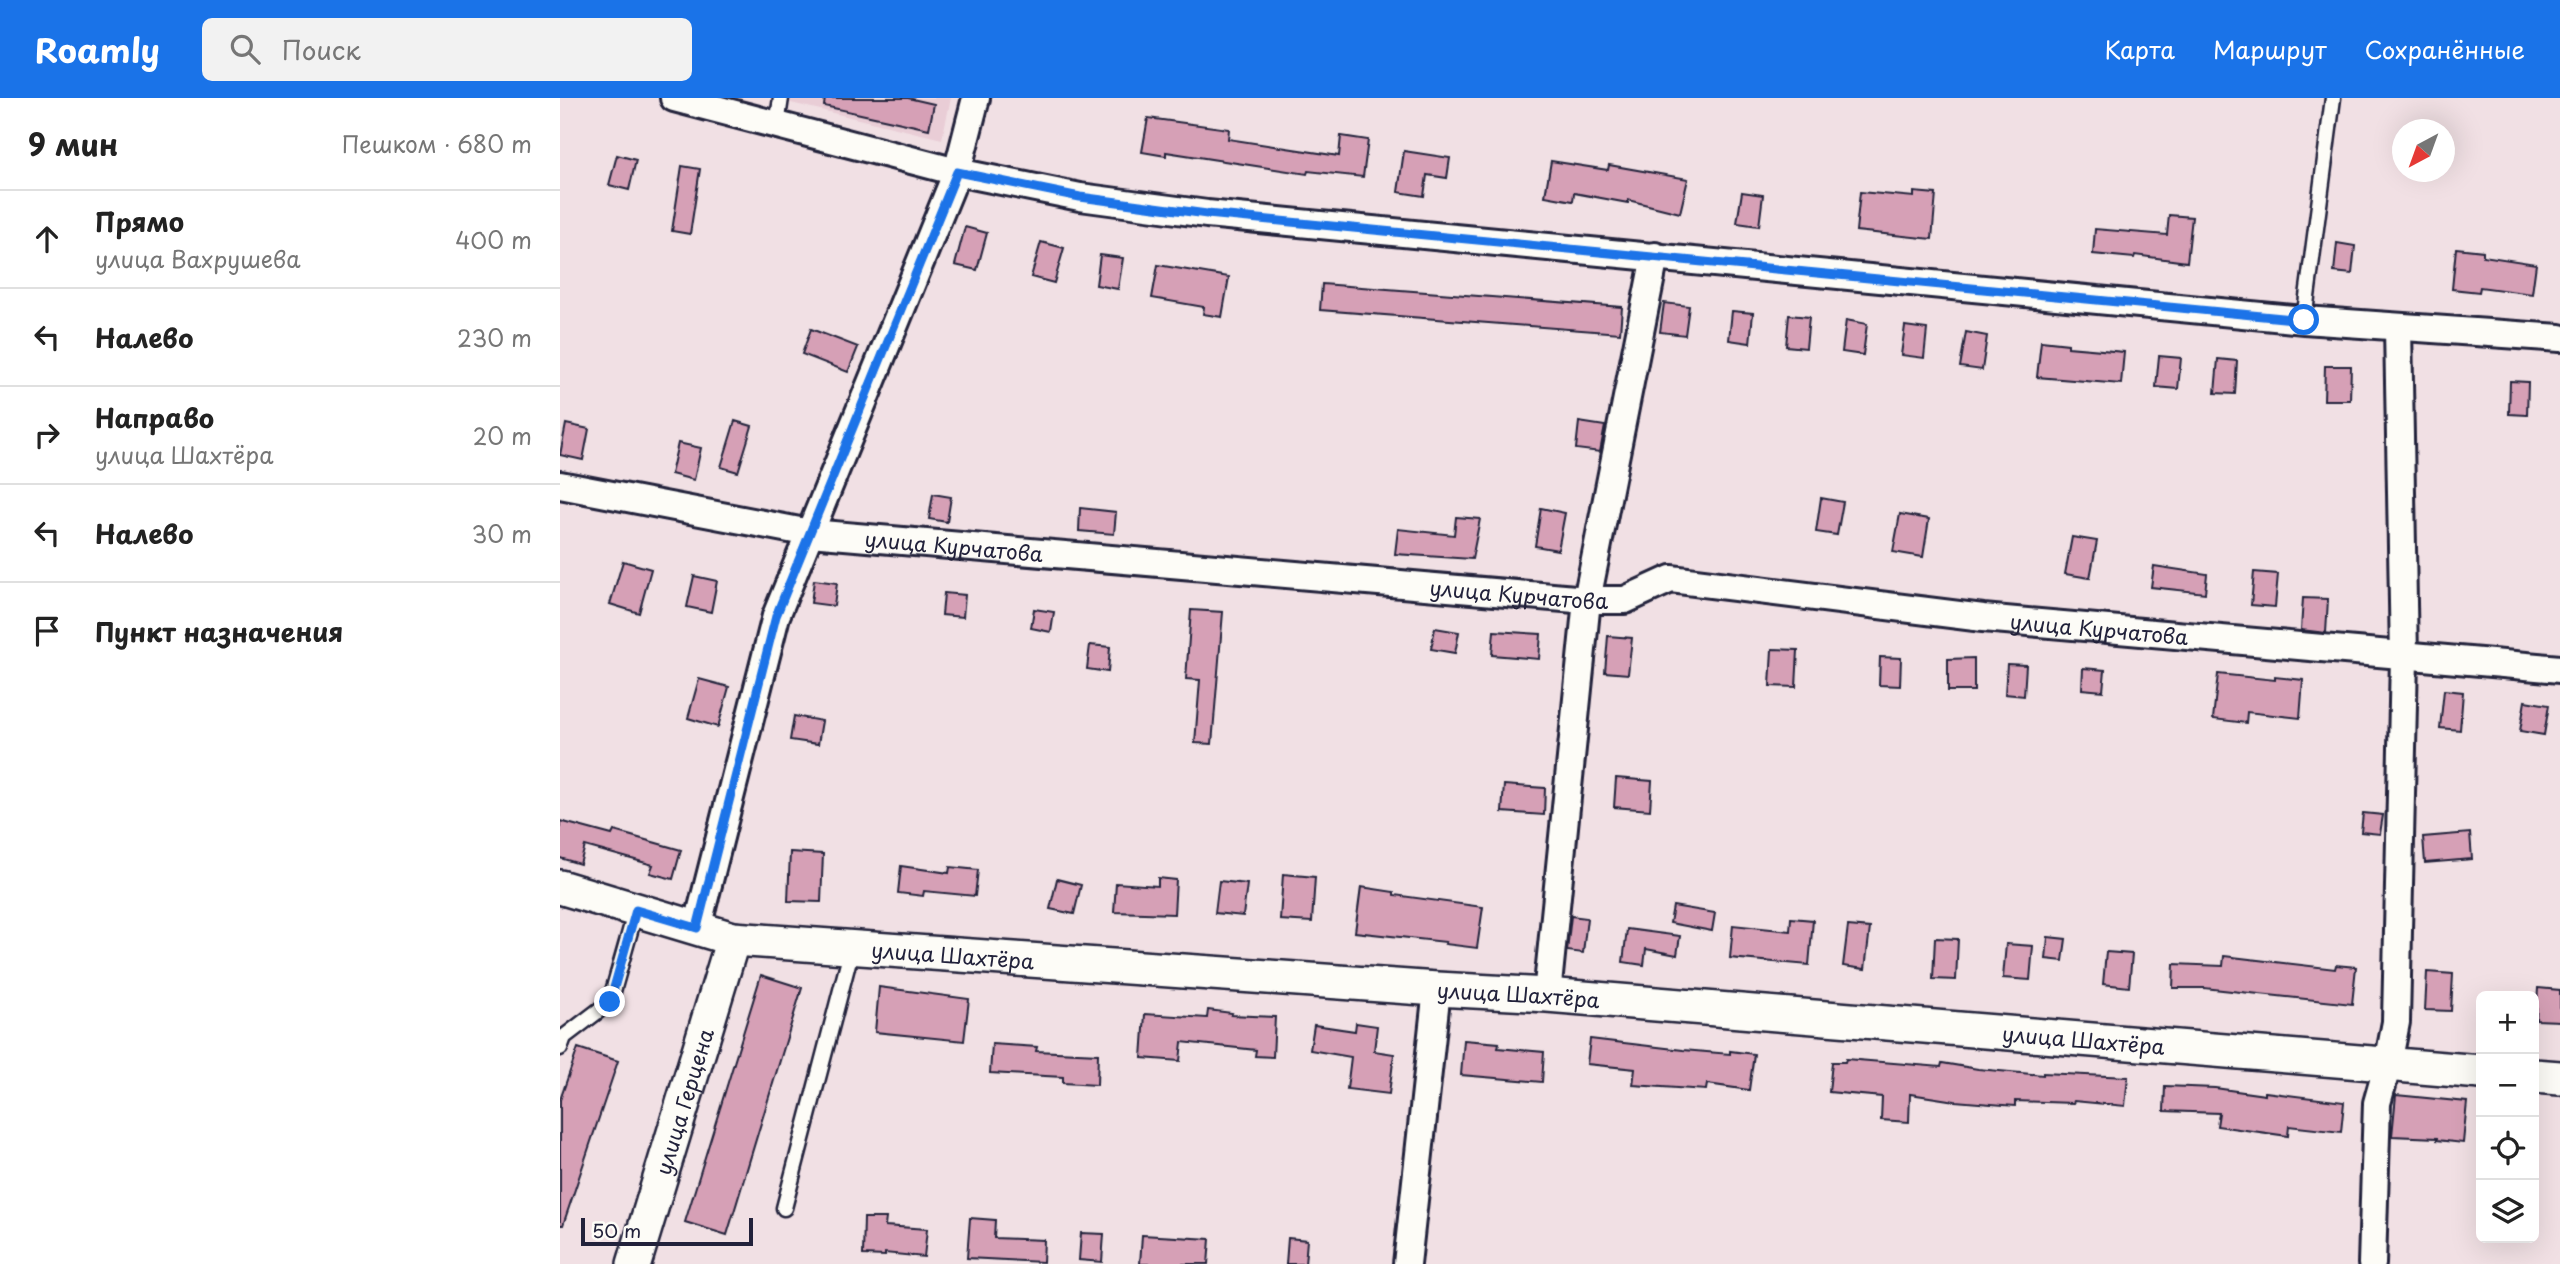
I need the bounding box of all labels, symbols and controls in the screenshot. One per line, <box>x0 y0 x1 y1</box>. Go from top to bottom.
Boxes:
search box <box>202 18 692 81</box>
text: Roamly <box>35 24 160 74</box>
icon: search <box>226 30 264 68</box>
text: Поиск <box>282 30 361 69</box>
text: Карта <box>2104 31 2175 67</box>
text: Маршрут <box>2213 31 2327 67</box>
text: Сохранённые <box>2365 31 2525 67</box>
north arrow <box>2392 119 2455 182</box>
text: 9 мин <box>28 121 118 166</box>
text: Пешком · 680 m <box>342 126 532 161</box>
text: Прямо <box>95 202 184 241</box>
icon: ahead <box>28 220 66 258</box>
text: 400 m <box>455 222 532 257</box>
text: улица Вахрушева <box>95 241 301 276</box>
route start <box>2288 304 2319 335</box>
icon: left <box>28 318 66 356</box>
text: Налево <box>95 318 193 357</box>
text: 230 m <box>457 320 532 355</box>
text: Направо <box>95 398 214 437</box>
icon: right <box>28 416 66 454</box>
text: 20 m <box>473 418 532 453</box>
text: улица Шахтёра <box>95 437 273 472</box>
icon: left <box>28 514 66 552</box>
text: Налево <box>95 514 193 553</box>
text: 30 m <box>471 516 532 551</box>
street label: улица Курчатова <box>863 522 1044 569</box>
street label: улица Курчатова <box>1428 570 1608 616</box>
street label: улица Курчатова <box>2009 604 2190 652</box>
icon: arrive <box>28 612 66 650</box>
text: Пункт назначения <box>95 612 343 651</box>
street label: улица Шахтёра <box>870 933 1035 976</box>
street label: улица Шахтёра <box>1436 973 1601 1015</box>
route end <box>594 986 625 1017</box>
map controls <box>2476 991 2539 1243</box>
button: + <box>2476 991 2539 1054</box>
street label: улица Шахтёра <box>2001 1017 2166 1062</box>
street label: улица Герцена <box>646 1024 721 1179</box>
button: − <box>2476 1054 2539 1117</box>
button: locate <box>2476 1117 2539 1180</box>
button: layers <box>2476 1180 2539 1243</box>
scale bar <box>581 1215 752 1247</box>
text: 50 m <box>592 1216 641 1244</box>

